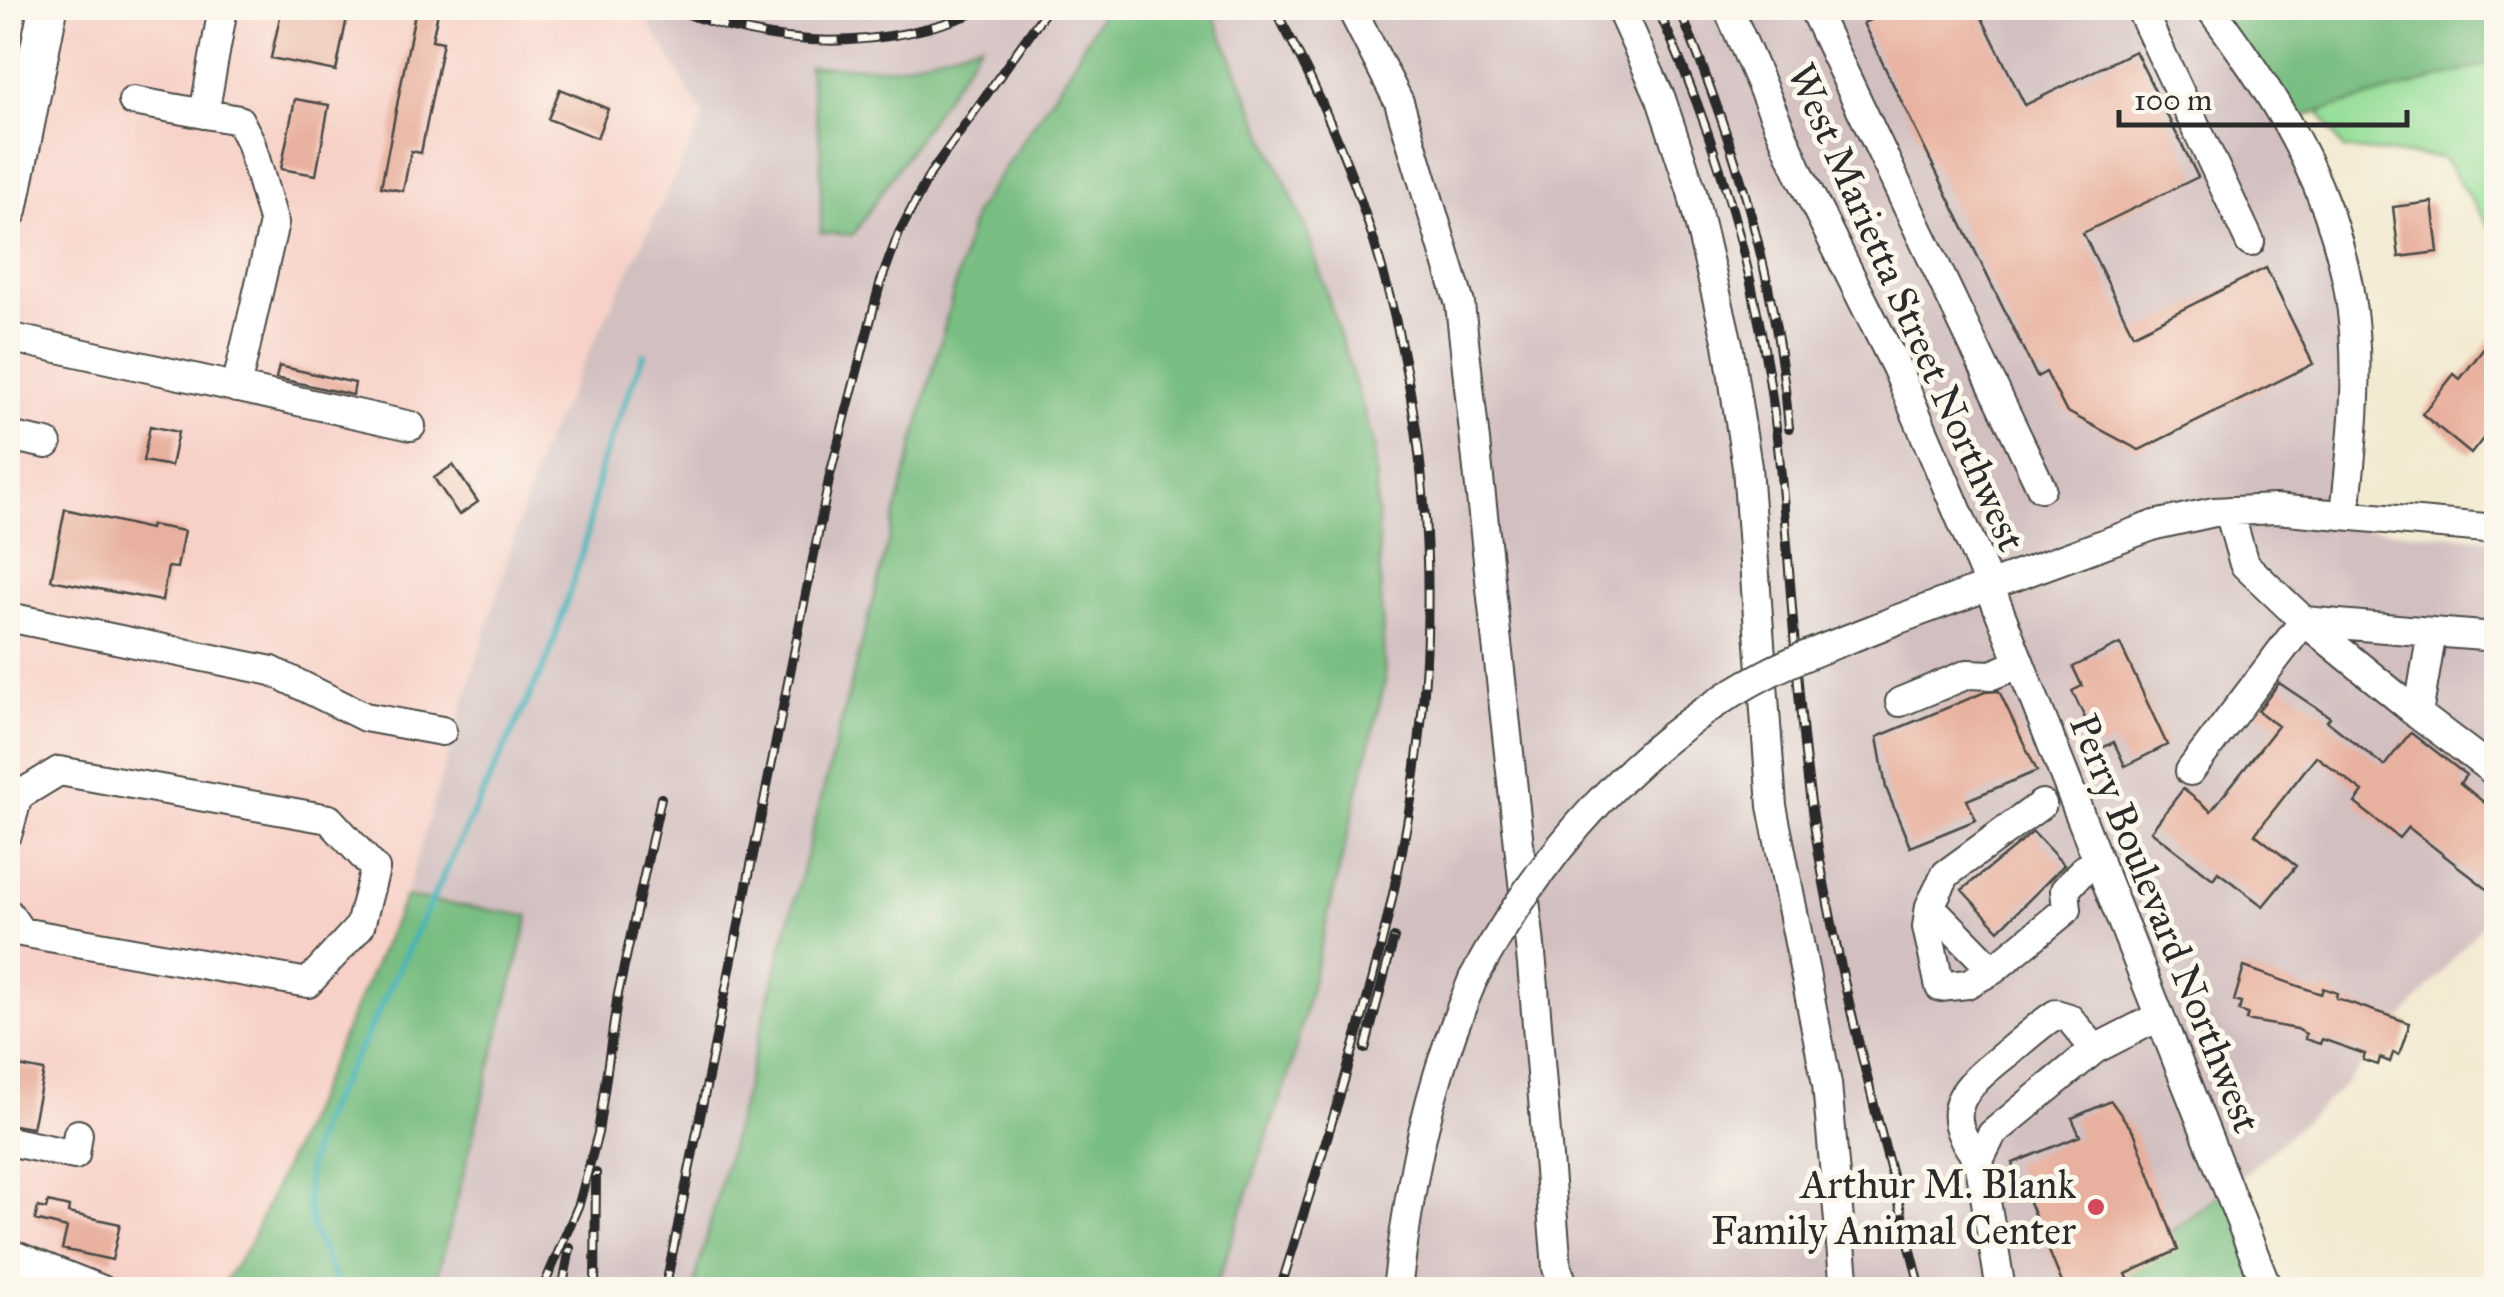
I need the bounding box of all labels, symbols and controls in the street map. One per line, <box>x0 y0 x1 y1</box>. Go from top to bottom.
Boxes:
street label: West Marietta Street Northwest <box>1777 56 2036 559</box>
scale bar <box>2119 65 2406 127</box>
text: 100 m <box>2134 82 2212 118</box>
street label: Perry Boulevard Northwest <box>2059 707 2272 1139</box>
place label: Arthur M. Blank Family Animal Center <box>1711 1160 2076 1255</box>
marker: Arthur M. Blank Family Animal Center <box>2085 1196 2107 1218</box>

